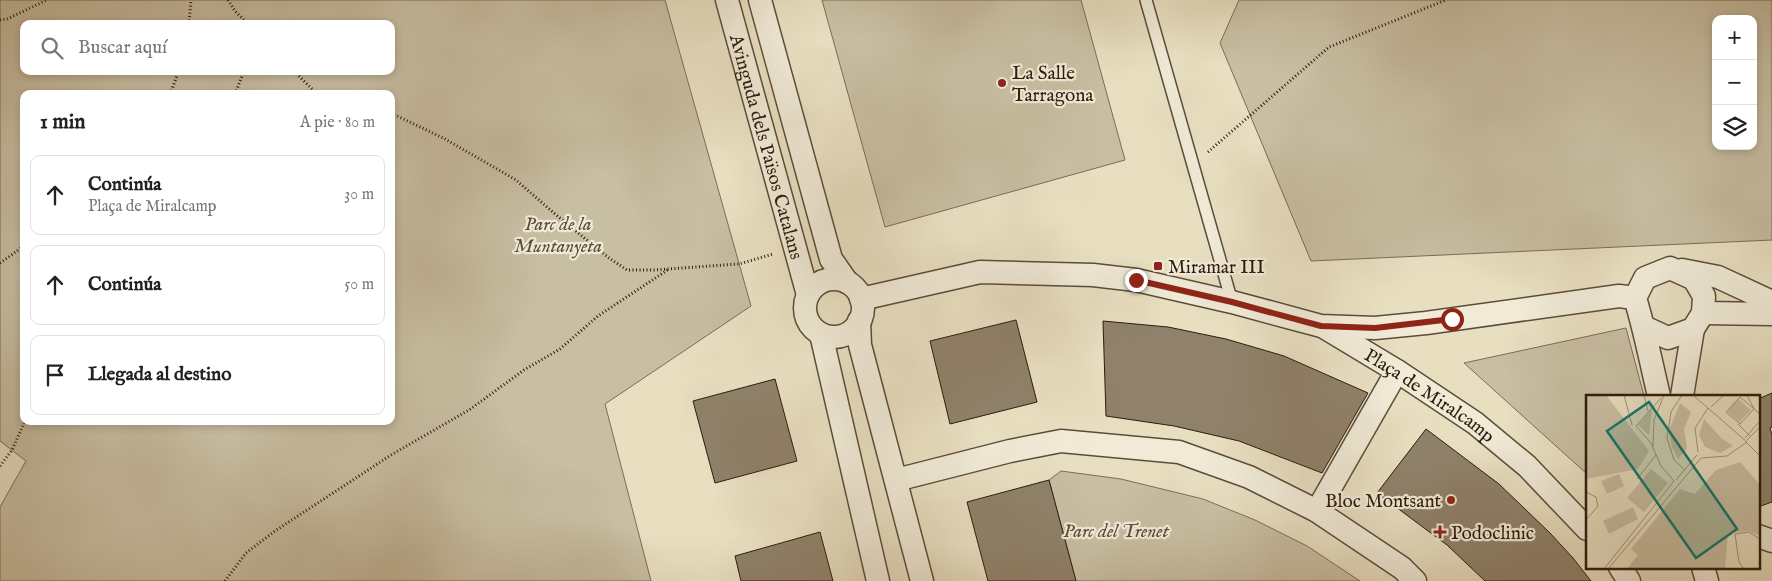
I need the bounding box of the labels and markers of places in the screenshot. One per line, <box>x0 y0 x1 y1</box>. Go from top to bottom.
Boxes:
place label: La Salle Tarragona <box>1012 62 1094 108</box>
marker: La Salle Tarragona <box>996 77 1008 89</box>
place label: Miramar III <box>1168 256 1265 280</box>
marker: Miramar III <box>1152 260 1164 272</box>
place label: Bloc Montsant <box>1325 490 1441 514</box>
marker: Bloc Montsant <box>1445 494 1457 506</box>
place label: Podoclinic <box>1451 522 1534 546</box>
marker: Podoclinic <box>1433 525 1447 539</box>

